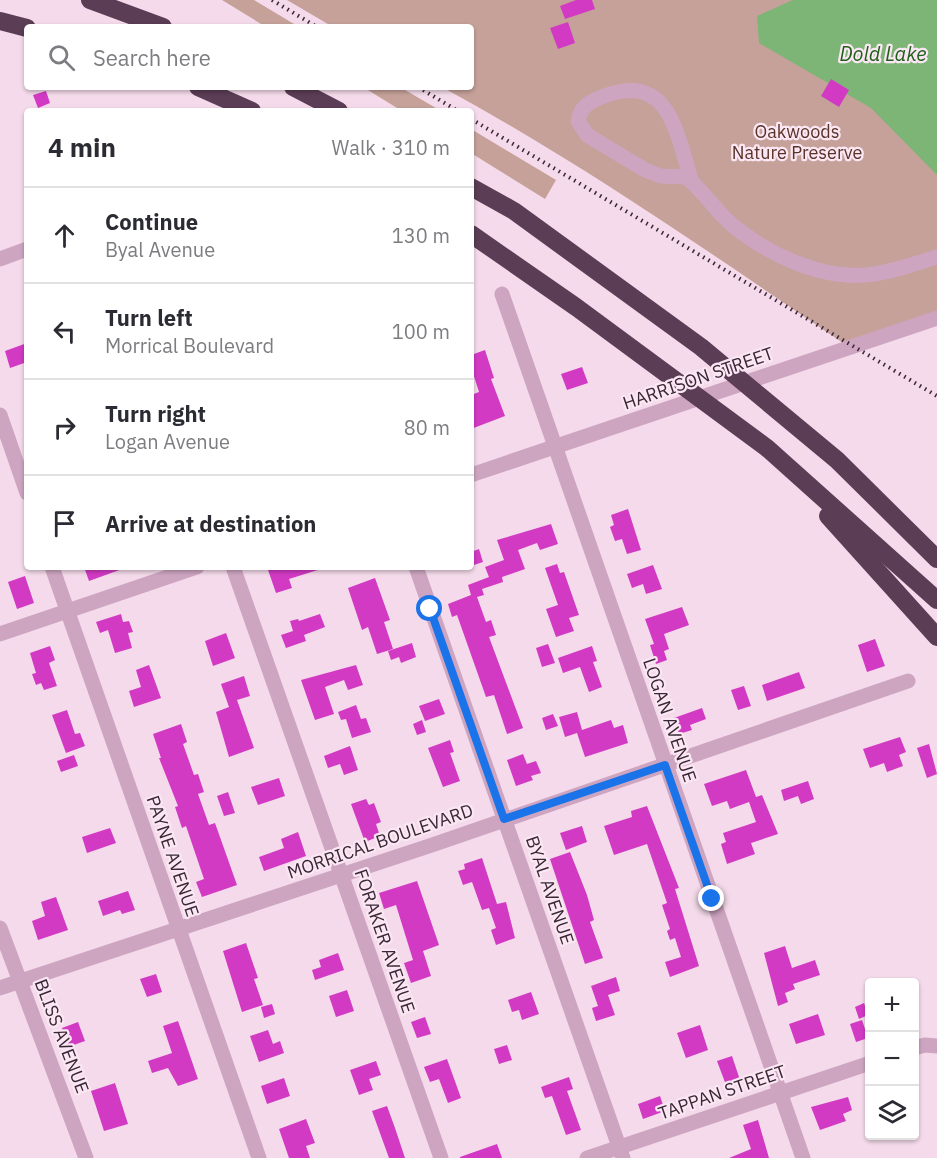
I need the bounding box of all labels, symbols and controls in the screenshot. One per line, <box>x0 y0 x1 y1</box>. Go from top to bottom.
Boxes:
search box <box>24 24 474 90</box>
water label: Dold Lake <box>840 40 926 67</box>
icon: search <box>45 41 78 74</box>
text: Search here <box>93 43 211 72</box>
park label: Oakwoods Nature Preserve <box>732 120 862 164</box>
text: 4 min <box>48 130 116 164</box>
text: Walk · 310 m <box>332 134 450 161</box>
text: Continue <box>105 207 198 236</box>
icon: ahead <box>48 219 81 252</box>
text: 130 m <box>392 222 450 249</box>
text: Byal Avenue <box>105 236 215 263</box>
text: Turn left <box>105 303 193 332</box>
icon: left <box>48 315 81 348</box>
text: 100 m <box>392 318 450 345</box>
text: Morrical Boulevard <box>105 332 274 359</box>
street label: HARRISON STREET <box>620 341 776 415</box>
text: Turn right <box>105 399 206 428</box>
icon: right <box>48 411 81 444</box>
text: 80 m <box>404 414 450 441</box>
text: Logan Avenue <box>105 428 230 455</box>
icon: arrive <box>48 507 81 540</box>
text: Arrive at destination <box>105 509 316 538</box>
route start <box>416 595 442 621</box>
street label: LOGAN AVENUE <box>638 655 702 785</box>
street label: PAYNE AVENUE <box>142 792 204 920</box>
street label: MORRICAL BOULEVARD <box>284 798 476 884</box>
street label: BYAL AVENUE <box>521 833 579 947</box>
street label: FORAKER AVENUE <box>350 866 420 1016</box>
route end <box>698 885 724 911</box>
street label: BLISS AVENUE <box>30 976 94 1096</box>
map controls <box>865 978 919 1140</box>
button: + <box>865 978 919 1032</box>
button: − <box>865 1032 919 1086</box>
street label: TAPPAN STREET <box>655 1059 789 1125</box>
button: layers <box>865 1086 919 1140</box>

